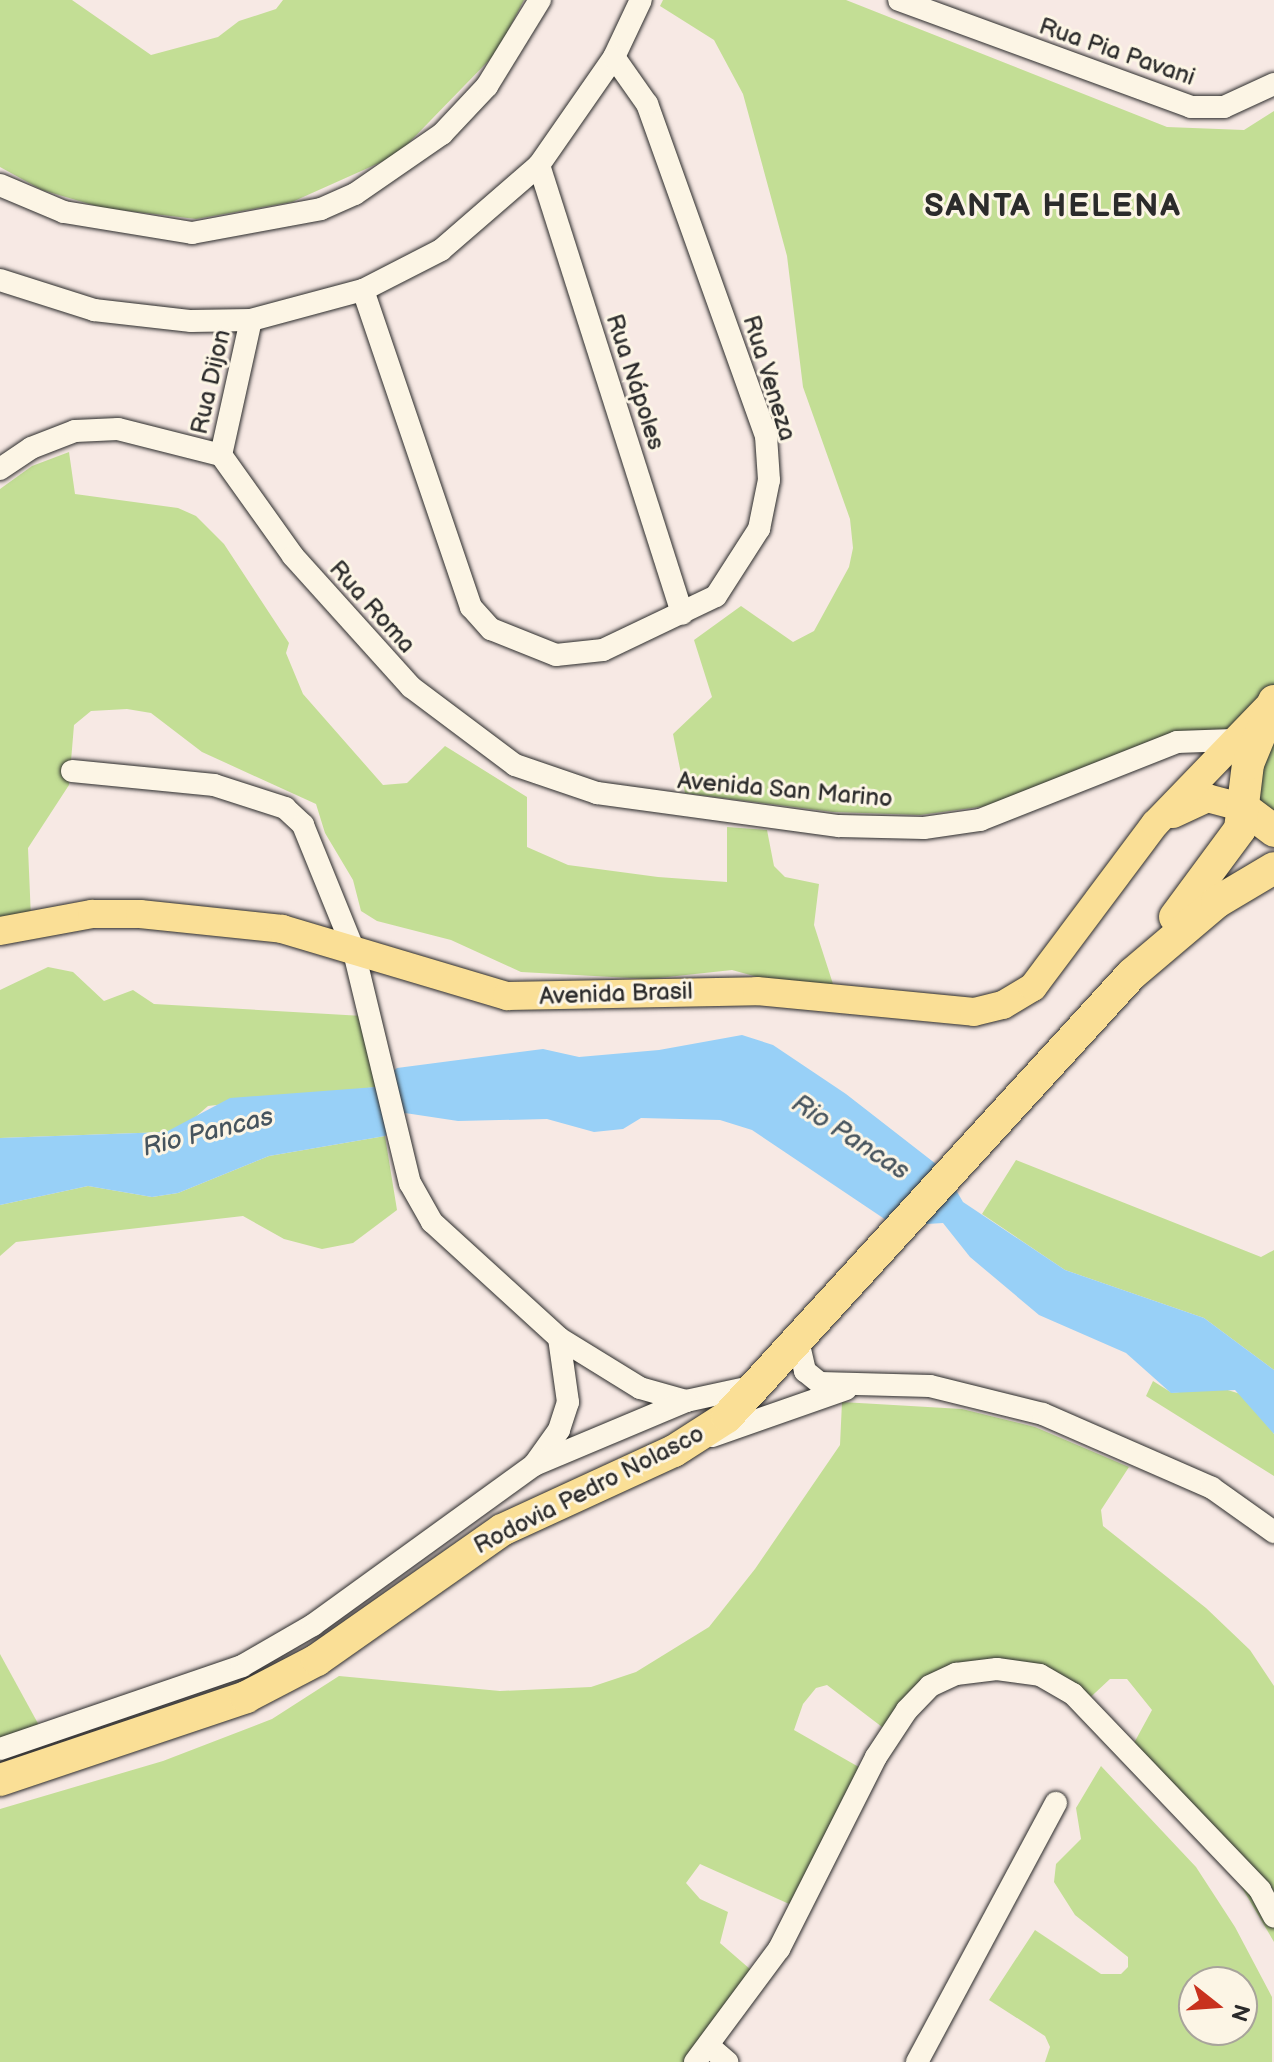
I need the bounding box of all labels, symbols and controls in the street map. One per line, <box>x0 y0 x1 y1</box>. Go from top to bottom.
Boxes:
street label: Rua Pia Pavani <box>1035 12 1199 92</box>
district label: SANTA HELENA <box>924 188 1182 226</box>
street label: Rua Nápoles <box>600 311 670 453</box>
street label: Rua Veneza <box>736 312 802 444</box>
street label: Rua Dijon <box>185 327 237 437</box>
street label: Rua Roma <box>323 555 421 659</box>
street label: Avenida San Marino <box>676 766 894 814</box>
street label: Avenida Brasil <box>539 977 693 1011</box>
water label: Rio Pancas <box>786 1089 914 1187</box>
water label: Rio Pancas <box>140 1102 276 1164</box>
street label: Rodovia Pedro Nolasco <box>469 1419 709 1561</box>
north arrow <box>1178 1966 1258 2046</box>
text: N <box>1224 2001 1255 2024</box>

